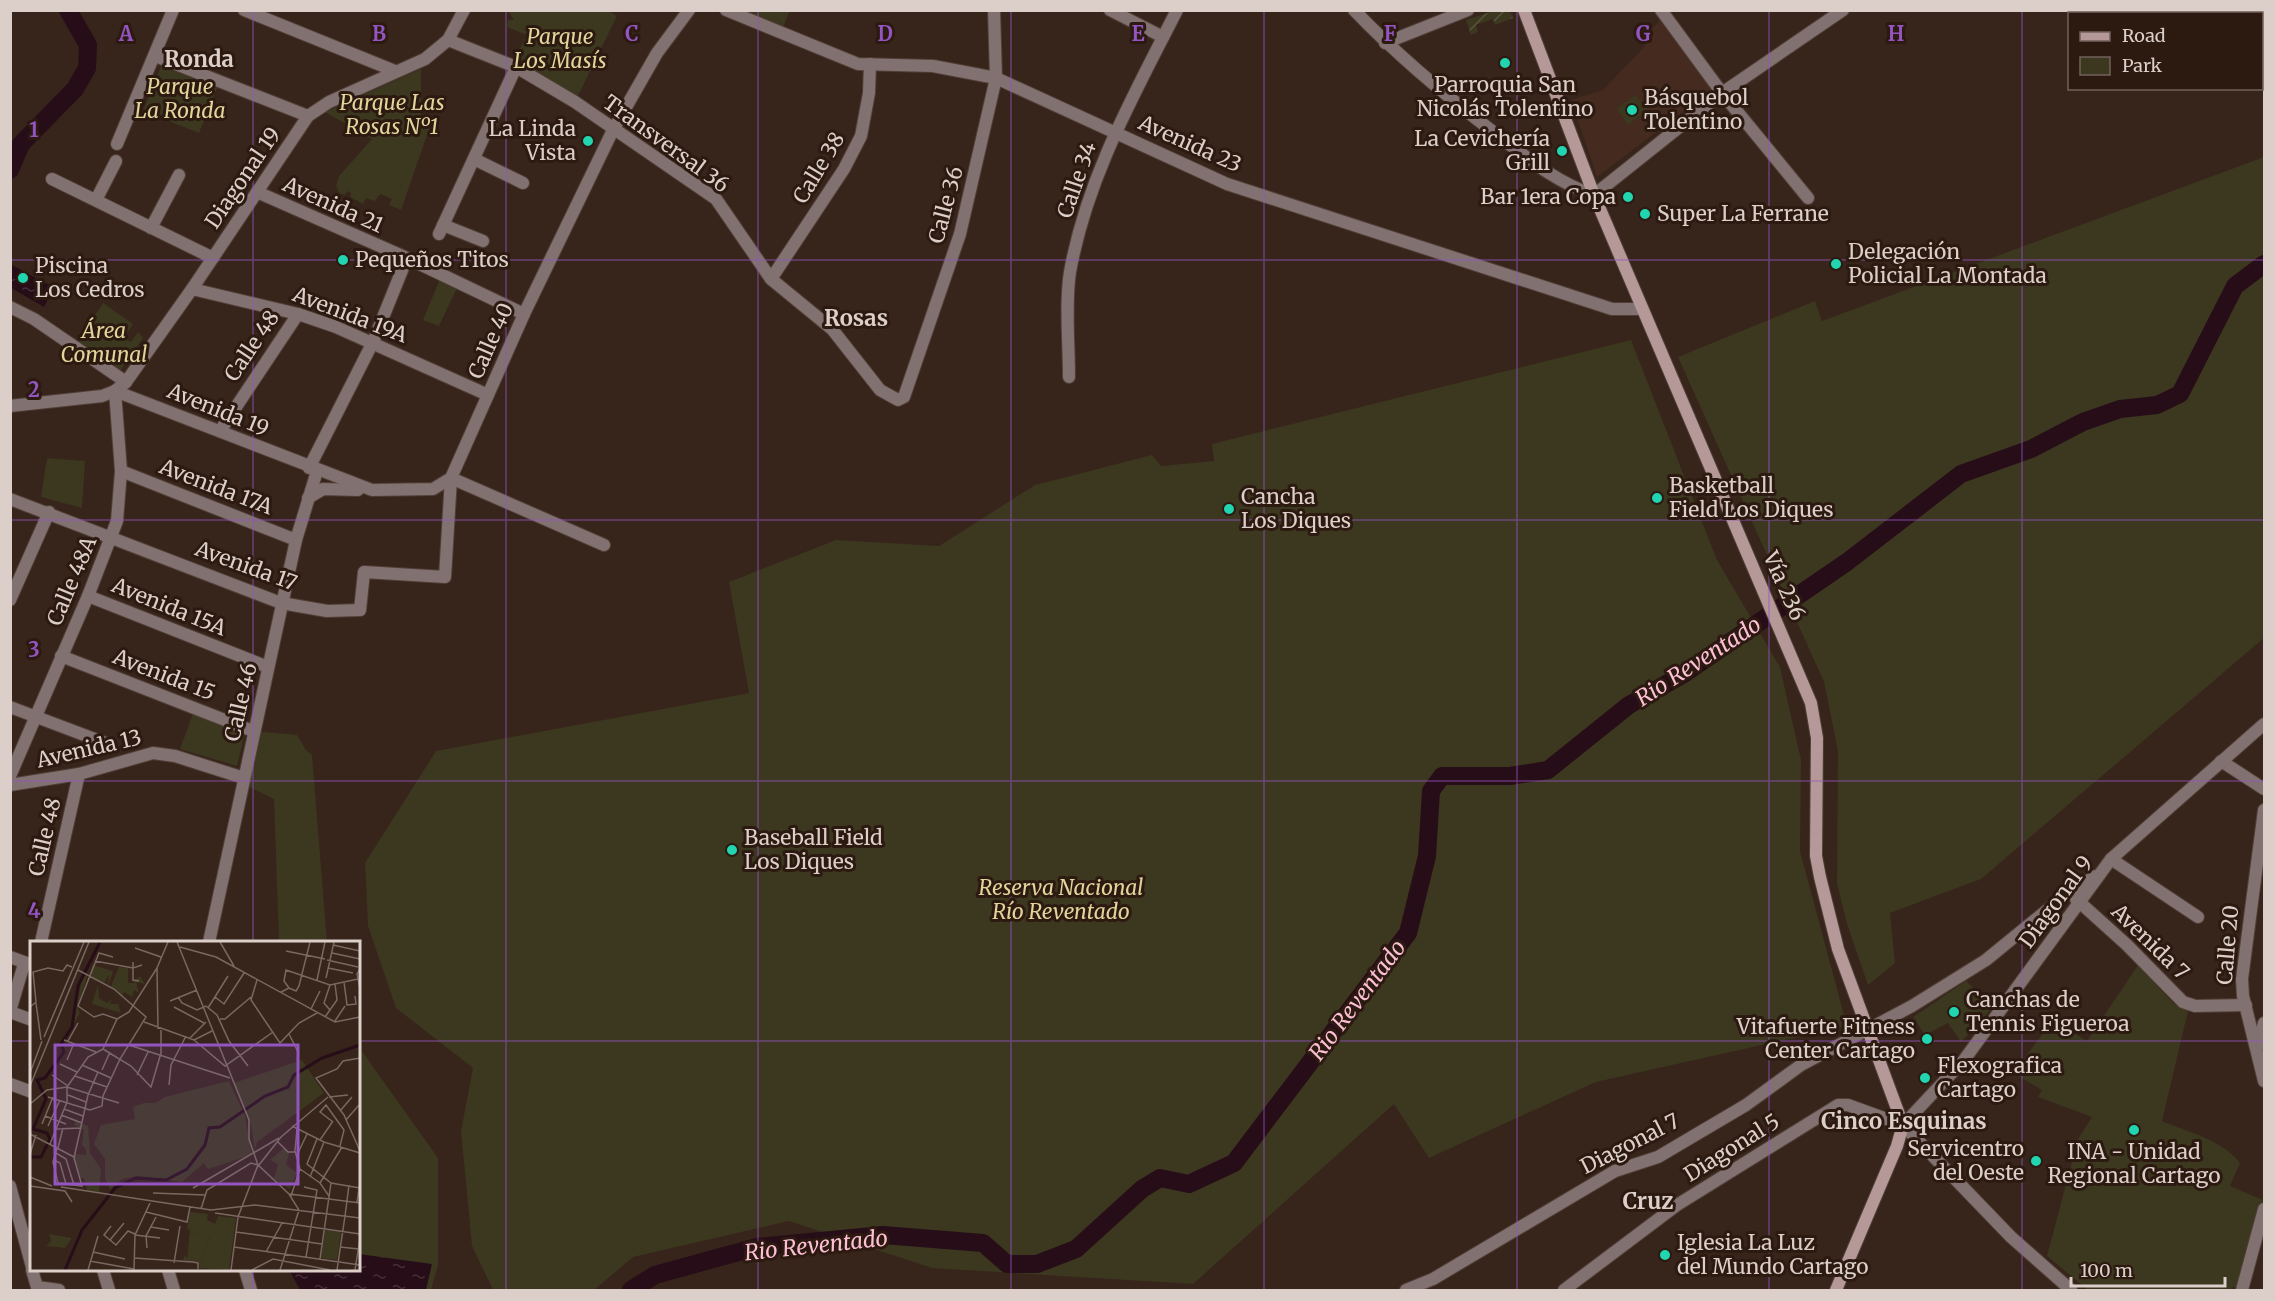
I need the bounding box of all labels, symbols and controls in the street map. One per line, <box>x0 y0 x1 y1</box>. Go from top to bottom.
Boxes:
legend <box>2068 12 2263 90</box>
text: A <box>118 21 134 46</box>
text: B <box>372 21 386 46</box>
text: C <box>625 21 639 46</box>
text: D <box>877 21 893 46</box>
text: E <box>1131 21 1145 46</box>
text: F <box>1384 21 1397 46</box>
text: G <box>1636 21 1651 46</box>
text: H <box>1888 21 1904 46</box>
park label: Parque Los Masís <box>514 23 607 74</box>
text: Road <box>2122 24 2166 47</box>
district label: Ronda <box>164 45 234 73</box>
text: Park <box>2122 54 2163 77</box>
marker: Parroquia San Nicolás Tolentino <box>1498 56 1512 70</box>
place label: Parroquia San Nicolás Tolentino <box>1417 71 1593 122</box>
park label: Parque La Ronda <box>134 73 226 124</box>
place label: Básquebol Tolentino <box>1644 84 1749 135</box>
park label: Parque Las Rosas Nº1 <box>339 89 445 140</box>
street label: Transversal 36 <box>598 89 735 198</box>
marker: Básquebol Tolentino <box>1625 103 1639 117</box>
street label: Avenida 23 <box>1134 109 1246 178</box>
place label: La Linda Vista <box>488 115 576 166</box>
text: 1 <box>29 117 39 142</box>
street label: Diagonal 19 <box>199 122 286 234</box>
place label: La Cevichería Grill <box>1414 125 1550 176</box>
street label: Calle 38 <box>787 127 850 208</box>
marker: La Linda Vista <box>581 134 595 148</box>
street label: Calle 34 <box>1051 138 1102 222</box>
marker: La Cevichería Grill <box>1555 144 1569 158</box>
street label: Calle 36 <box>922 163 969 246</box>
street label: Avenida 21 <box>278 170 388 239</box>
place label: Bar 1era Copa <box>1480 183 1616 210</box>
marker: Bar 1era Copa <box>1621 190 1635 204</box>
place label: Super La Ferrane <box>1657 200 1829 227</box>
marker: Super La Ferrane <box>1638 207 1652 221</box>
place label: Delegación Policial La Montada <box>1848 238 2047 289</box>
place label: Pequeños Titos <box>355 246 509 273</box>
place label: Piscina Los Cedros <box>35 252 145 303</box>
marker: Pequeños Titos <box>336 253 350 267</box>
marker: Delegación Policial La Montada <box>1829 257 1843 271</box>
marker: Piscina Los Cedros <box>16 271 30 285</box>
street label: Avenida 19A <box>288 280 412 349</box>
street label: Calle 40 <box>462 299 519 383</box>
district label: Rosas <box>824 304 888 332</box>
street label: Calle 48 <box>218 305 285 386</box>
park label: Área Comunal <box>60 316 148 368</box>
text: 2 <box>28 377 40 402</box>
street label: Avenida 19 <box>163 377 273 442</box>
street label: Avenida 17A <box>155 452 277 520</box>
place label: Basketball Field Los Diques <box>1669 472 1833 523</box>
place label: Cancha Los Diques <box>1241 483 1351 534</box>
marker: Basketball Field Los Diques <box>1650 491 1664 505</box>
marker: Cancha Los Diques <box>1222 502 1236 516</box>
street label: Calle 48A <box>41 532 102 630</box>
street label: Avenida 17 <box>191 534 301 596</box>
street label: Vía 236 <box>1757 546 1812 625</box>
street label: Avenida 15A <box>107 571 231 642</box>
water label: Rio Reventado <box>1630 610 1766 712</box>
text: 3 <box>28 637 40 662</box>
street label: Avenida 15 <box>108 642 219 706</box>
street label: Calle 46 <box>218 660 263 744</box>
street label: Avenida 13 <box>33 723 144 774</box>
street label: Calle 48 <box>22 795 67 879</box>
place label: Baseball Field Los Diques <box>744 824 883 875</box>
marker: Baseball Field Los Diques <box>725 843 739 857</box>
street label: Diagonal 9 <box>2013 850 2098 953</box>
park label: Reserva Nacional Río Reventado <box>978 874 1144 925</box>
street label: Avenida 7 <box>2105 897 2195 985</box>
text: 4 <box>28 898 41 923</box>
street label: Calle 20 <box>2211 904 2244 986</box>
water label: Rio Reventado <box>1302 934 1412 1066</box>
inset map <box>30 941 360 1271</box>
place label: Canchas de Tennis Figueroa <box>1966 986 2129 1037</box>
marker: Canchas de Tennis Figueroa <box>1947 1005 1961 1019</box>
place label: Vitafuerte Fitness Center Cartago <box>1736 1013 1915 1064</box>
marker: Vitafuerte Fitness Center Cartago <box>1920 1032 1934 1046</box>
place label: Flexografica Cartago <box>1937 1052 2062 1103</box>
marker: Flexografica Cartago <box>1918 1071 1932 1085</box>
street label: Diagonal 7 <box>1576 1107 1684 1180</box>
district label: Cinco Esquinas <box>1821 1107 1987 1135</box>
street label: Diagonal 5 <box>1679 1108 1785 1188</box>
marker: INA - Unidad Regional Cartago <box>2127 1123 2141 1137</box>
place label: Servicentro del Oeste <box>1907 1135 2024 1186</box>
place label: INA - Unidad Regional Cartago <box>2047 1138 2221 1189</box>
marker: Servicentro del Oeste <box>2029 1154 2043 1168</box>
district label: Cruz <box>1623 1187 1673 1215</box>
water label: Rio Reventado <box>743 1224 889 1266</box>
place label: Iglesia La Luz del Mundo Cartago <box>1677 1229 1868 1280</box>
marker: Iglesia La Luz del Mundo Cartago <box>1658 1248 1672 1262</box>
scale bar <box>2071 1250 2226 1288</box>
text: 100 m <box>2080 1259 2133 1282</box>

